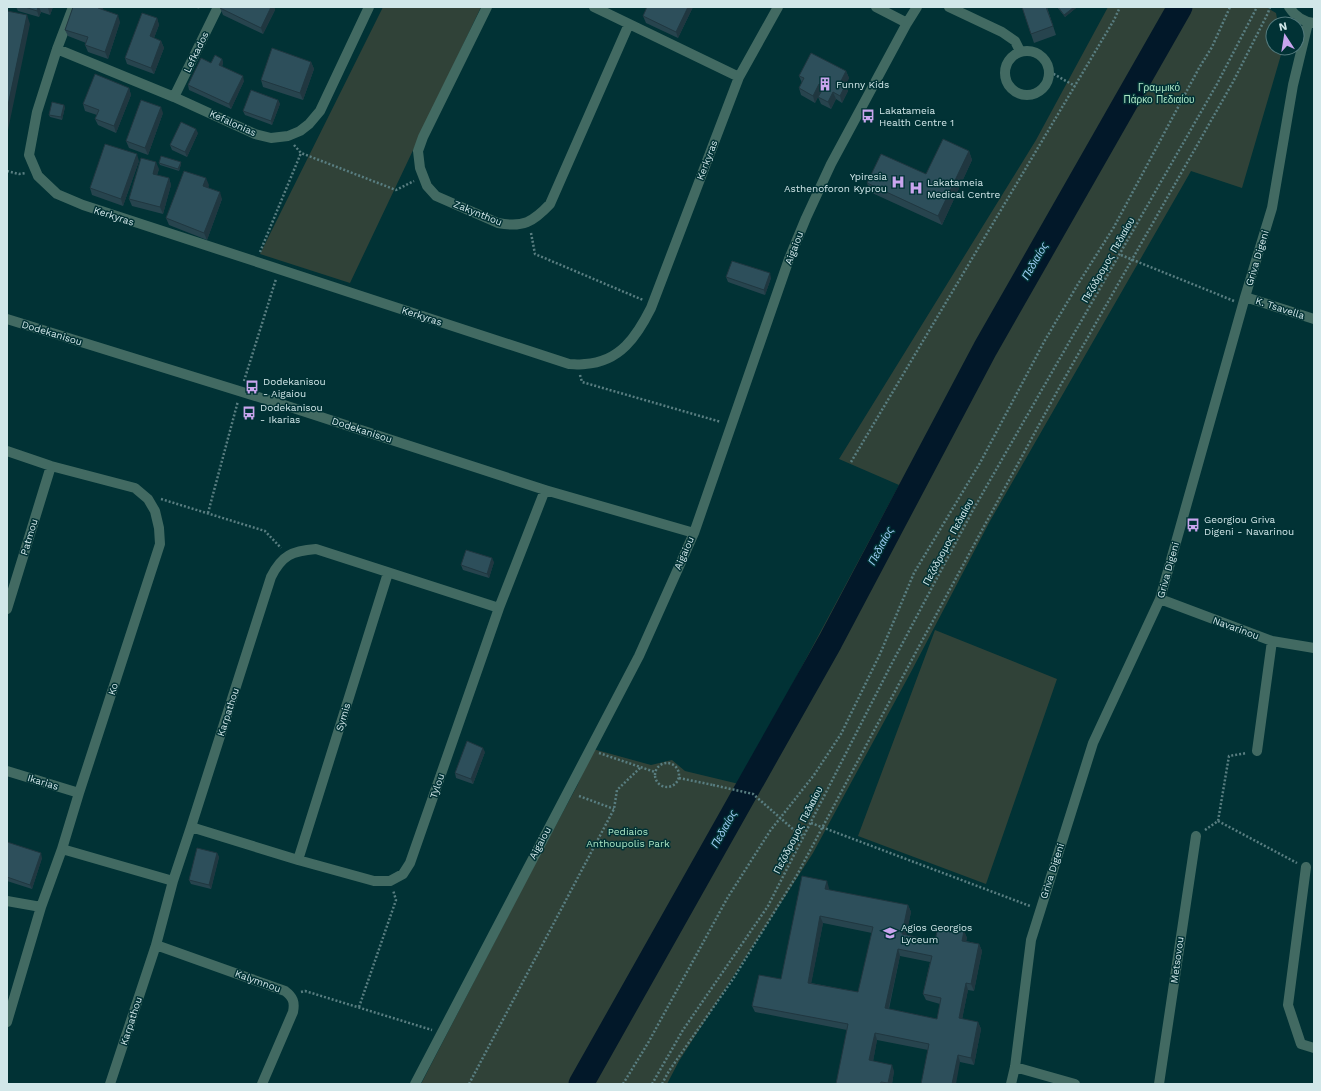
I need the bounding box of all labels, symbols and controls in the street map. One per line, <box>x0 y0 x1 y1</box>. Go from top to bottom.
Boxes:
north arrow <box>1265 16 1305 56</box>
text: N <box>1278 20 1288 34</box>
street label: Lefkados <box>181 30 211 74</box>
building icon: Funny Kids <box>817 76 833 92</box>
place label: Funny Kids <box>836 79 889 90</box>
park label: Γραμμικό Πάρκο Πεδιαίου <box>1123 82 1195 105</box>
place label: Lakatameia Health Centre 1 <box>879 105 954 128</box>
street label: Kefalonias <box>208 108 258 138</box>
bus stop icon: Lakatameia Health Centre 1 <box>860 108 876 124</box>
street label: Kerkyras <box>694 139 720 181</box>
place label: Ypiresia Asthenoforon Kyprou <box>784 171 887 194</box>
hospital icon: Ypiresia Asthenoforon Kyprou <box>890 174 906 190</box>
place label: Lakatameia Medical Centre <box>927 177 1000 200</box>
hospital icon: Lakatameia Medical Centre <box>908 180 924 196</box>
street label: Zakynthou <box>452 198 504 228</box>
street label: Kerkyras <box>92 204 136 228</box>
street label: Πεζόδρομος Πεδιαίου <box>1079 216 1138 305</box>
street label: Griva Digeni <box>1243 229 1271 287</box>
street label: Aigaiou <box>783 230 805 266</box>
water label: Πεδιαίος <box>1019 239 1051 282</box>
street label: K. Tsavella <box>1254 295 1306 321</box>
street label: Kerkyras <box>400 304 444 328</box>
street label: Dodekanisou <box>20 319 84 347</box>
place label: Dodekanisou - Aigaiou <box>263 376 326 399</box>
bus stop icon: Dodekanisou - Aigaiou <box>244 379 260 395</box>
place label: Dodekanisou - Ikarias <box>260 402 323 425</box>
bus stop icon: Dodekanisou - Ikarias <box>241 405 257 421</box>
street label: Dodekanisou <box>330 415 394 445</box>
street label: Πεζόδρομος Πεδιαίου <box>921 497 976 588</box>
place label: Georgiou Griva Digeni - Navarinou <box>1204 514 1294 537</box>
street label: Patmou <box>18 517 40 557</box>
bus stop icon: Georgiou Griva Digeni - Navarinou <box>1185 517 1201 533</box>
water label: Πεδιαίος <box>866 524 897 567</box>
street label: Aigaiou <box>672 535 696 571</box>
street label: Griva Digeni <box>1155 541 1181 599</box>
street label: Navarinou <box>1211 615 1261 641</box>
street label: Ko <box>106 682 120 696</box>
street label: Karpathou <box>215 686 241 738</box>
street label: Symis <box>334 702 352 732</box>
street label: Ikarias <box>26 772 60 792</box>
street label: Tylou <box>428 772 446 800</box>
street label: Πεζόδρομος Πεδιαίου <box>771 785 826 876</box>
water label: Πεδιαίος <box>708 807 740 850</box>
street label: Aigaiou <box>527 825 553 861</box>
park label: Pediaios Anthoupolis Park <box>586 826 670 849</box>
street label: Griva Digeni <box>1038 842 1066 900</box>
place label: Agios Georgios Lyceum <box>901 922 972 945</box>
school or university icon: Agios Georgios Lyceum <box>882 925 898 941</box>
street label: Metsovou <box>1168 936 1186 984</box>
street label: Kalymnou <box>234 968 282 994</box>
street label: Karpathou <box>118 995 144 1047</box>

